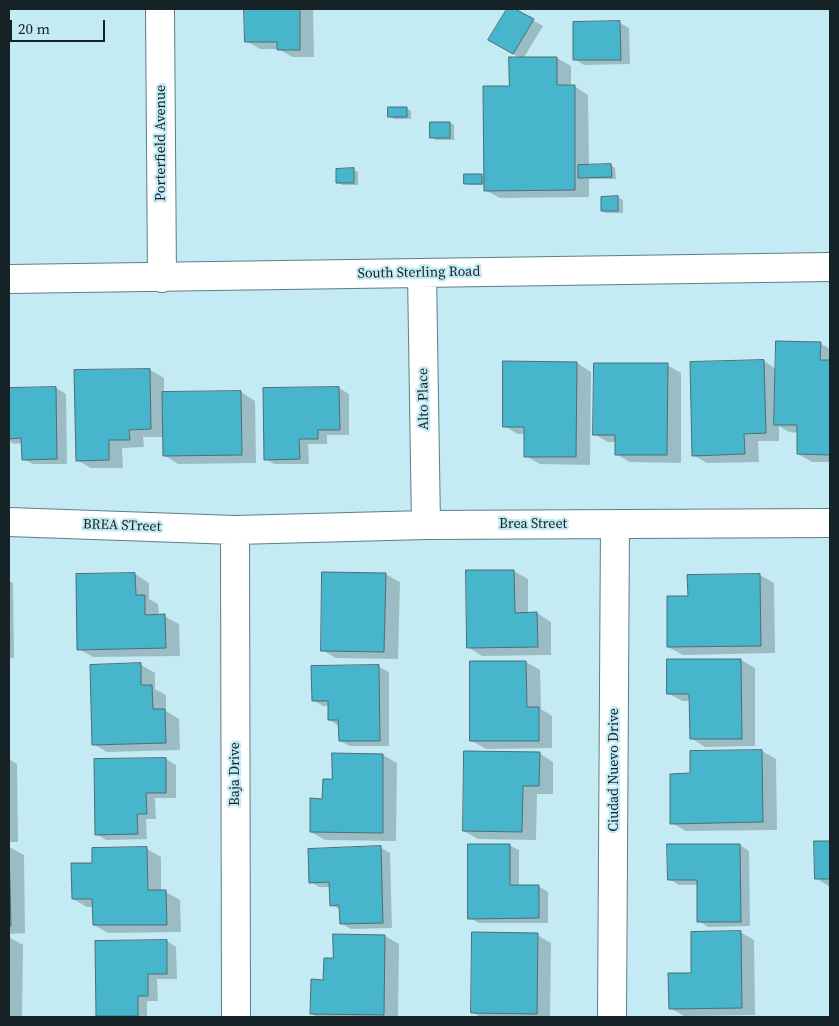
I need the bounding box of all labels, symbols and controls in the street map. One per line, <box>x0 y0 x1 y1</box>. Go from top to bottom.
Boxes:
scale bar <box>12 10 108 42</box>
text: 20 m <box>18 18 50 39</box>
street label: Porterfield Avenue <box>153 85 169 201</box>
street label: South Sterling Road <box>358 264 480 282</box>
street label: Alto Place <box>415 368 433 430</box>
street label: BREA STreet <box>83 516 161 536</box>
street label: Brea Street <box>499 516 567 532</box>
street label: Ciudad Nuevo Drive <box>606 708 622 832</box>
street label: Baja Drive <box>227 742 243 806</box>

